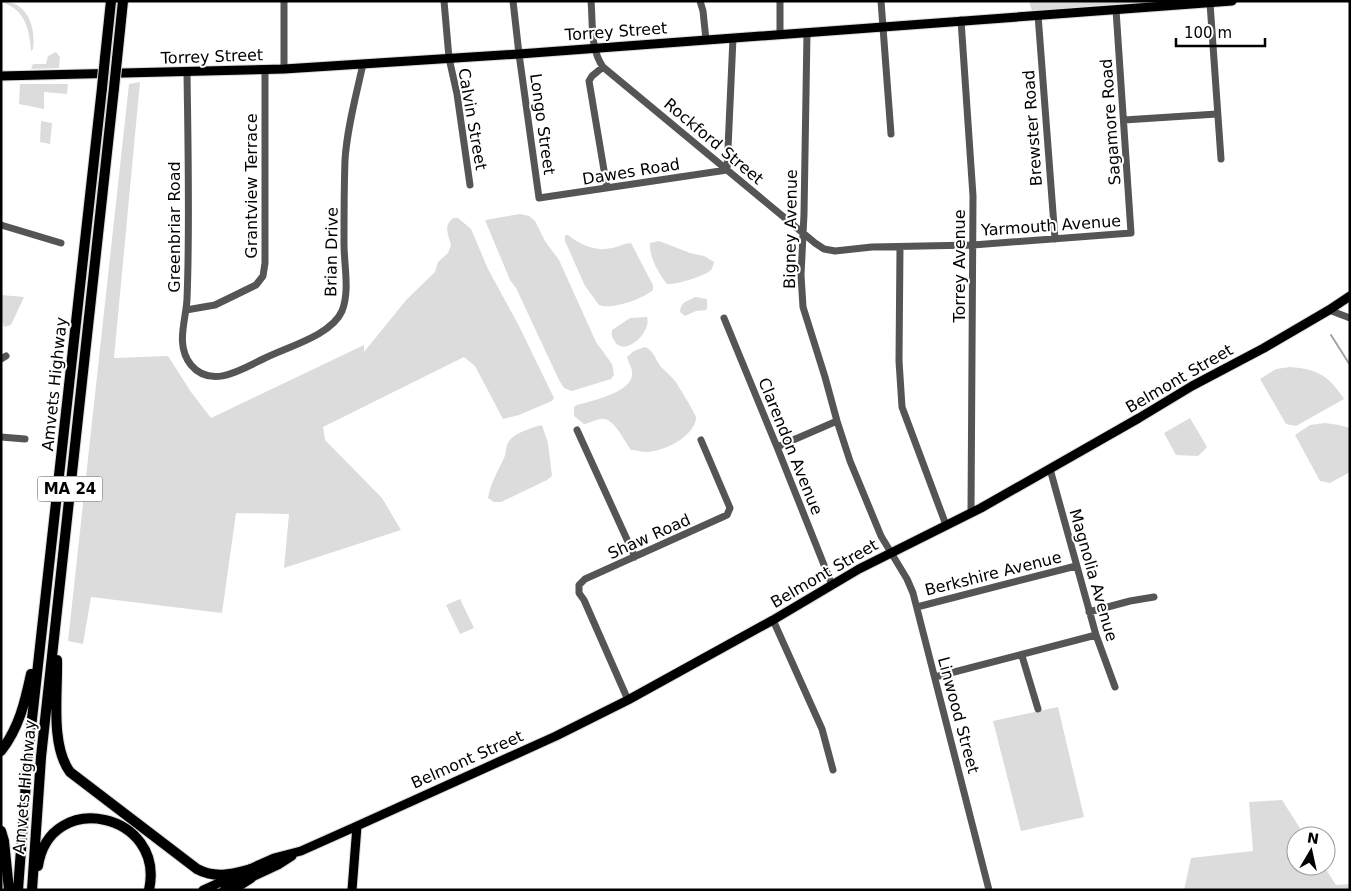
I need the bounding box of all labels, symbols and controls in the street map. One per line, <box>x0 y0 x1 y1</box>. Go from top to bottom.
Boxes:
scale bar <box>1176 15 1265 47</box>
street label: Torrey Street <box>563 18 668 45</box>
text: 100 m <box>1184 24 1232 42</box>
street label: Torrey Street <box>160 45 264 68</box>
street label: Sagamore Road <box>1097 58 1124 186</box>
street label: Calvin Street <box>454 67 491 172</box>
street label: Brewster Road <box>1019 69 1046 187</box>
street label: Longo Street <box>526 72 559 176</box>
street label: Rockford Street <box>660 94 767 188</box>
street label: Grantview Terrace <box>242 113 261 259</box>
street label: Dawes Road <box>581 154 681 189</box>
street label: Greenbriar Road <box>165 161 184 293</box>
street label: Bigney Avenue <box>780 169 801 289</box>
street label: Brian Drive <box>321 207 342 297</box>
street label: Torrey Avenue <box>950 209 969 324</box>
street label: Yarmouth Avenue <box>979 211 1122 240</box>
street label: Amvets Highway <box>38 316 71 452</box>
street label: Belmont Street <box>1122 340 1236 417</box>
street label: Clarendon Avenue <box>754 375 827 518</box>
road number: MA 24 <box>38 476 102 502</box>
street label: Magnolia Avenue <box>1066 507 1122 644</box>
street label: Shaw Road <box>605 510 693 563</box>
street label: Belmont Street <box>767 535 881 612</box>
street label: Berkshire Avenue <box>923 547 1063 600</box>
street label: Linwood Street <box>934 655 983 776</box>
street label: Amvets Highway <box>9 719 40 855</box>
street label: Belmont Street <box>408 726 526 793</box>
north arrow <box>1286 826 1336 876</box>
text: N <box>1306 829 1320 847</box>

